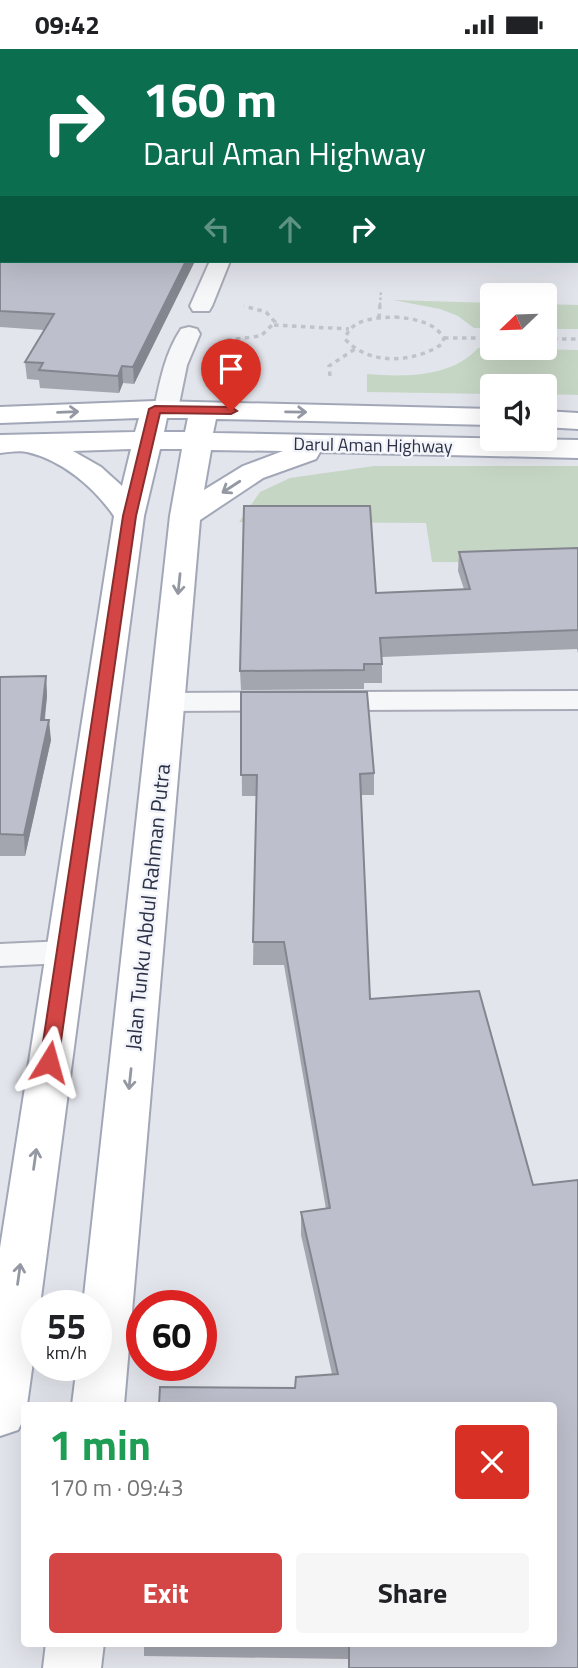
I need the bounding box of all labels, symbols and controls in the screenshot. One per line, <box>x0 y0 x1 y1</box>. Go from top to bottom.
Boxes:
text: 09:42 <box>35 5 100 44</box>
text: 160 m <box>143 61 277 136</box>
icon: right <box>28 77 119 168</box>
text: Darul Aman Highway <box>143 129 426 177</box>
icon: left <box>198 210 236 248</box>
icon: ahead <box>271 210 309 248</box>
icon: right <box>344 210 382 248</box>
north arrow <box>480 283 556 361</box>
map controls <box>480 283 557 451</box>
pin <box>201 339 261 411</box>
icon: arrive <box>212 350 250 388</box>
button: sound <box>480 374 557 451</box>
one-way arrow <box>56 406 79 419</box>
one-way arrow <box>284 406 307 419</box>
street label: Darul Aman Highway <box>293 430 453 460</box>
one-way arrow <box>221 480 241 494</box>
one-way arrow <box>172 572 185 595</box>
street label: Jalan Tunku Abdul Rahman Putra <box>116 762 178 1052</box>
position arrow <box>12 1025 86 1099</box>
one-way arrow <box>123 1067 136 1089</box>
one-way arrow <box>29 1148 42 1171</box>
one-way arrow <box>13 1264 26 1286</box>
speed limit sign: 60 <box>126 1290 217 1381</box>
text: 55 <box>47 1299 86 1353</box>
text: km/h <box>46 1339 87 1366</box>
text: 1 min <box>49 1412 151 1476</box>
button: close <box>455 1425 529 1499</box>
text: 170 m · 09:43 <box>49 1470 184 1505</box>
button: Exit <box>49 1553 282 1633</box>
button: Share <box>296 1553 529 1633</box>

